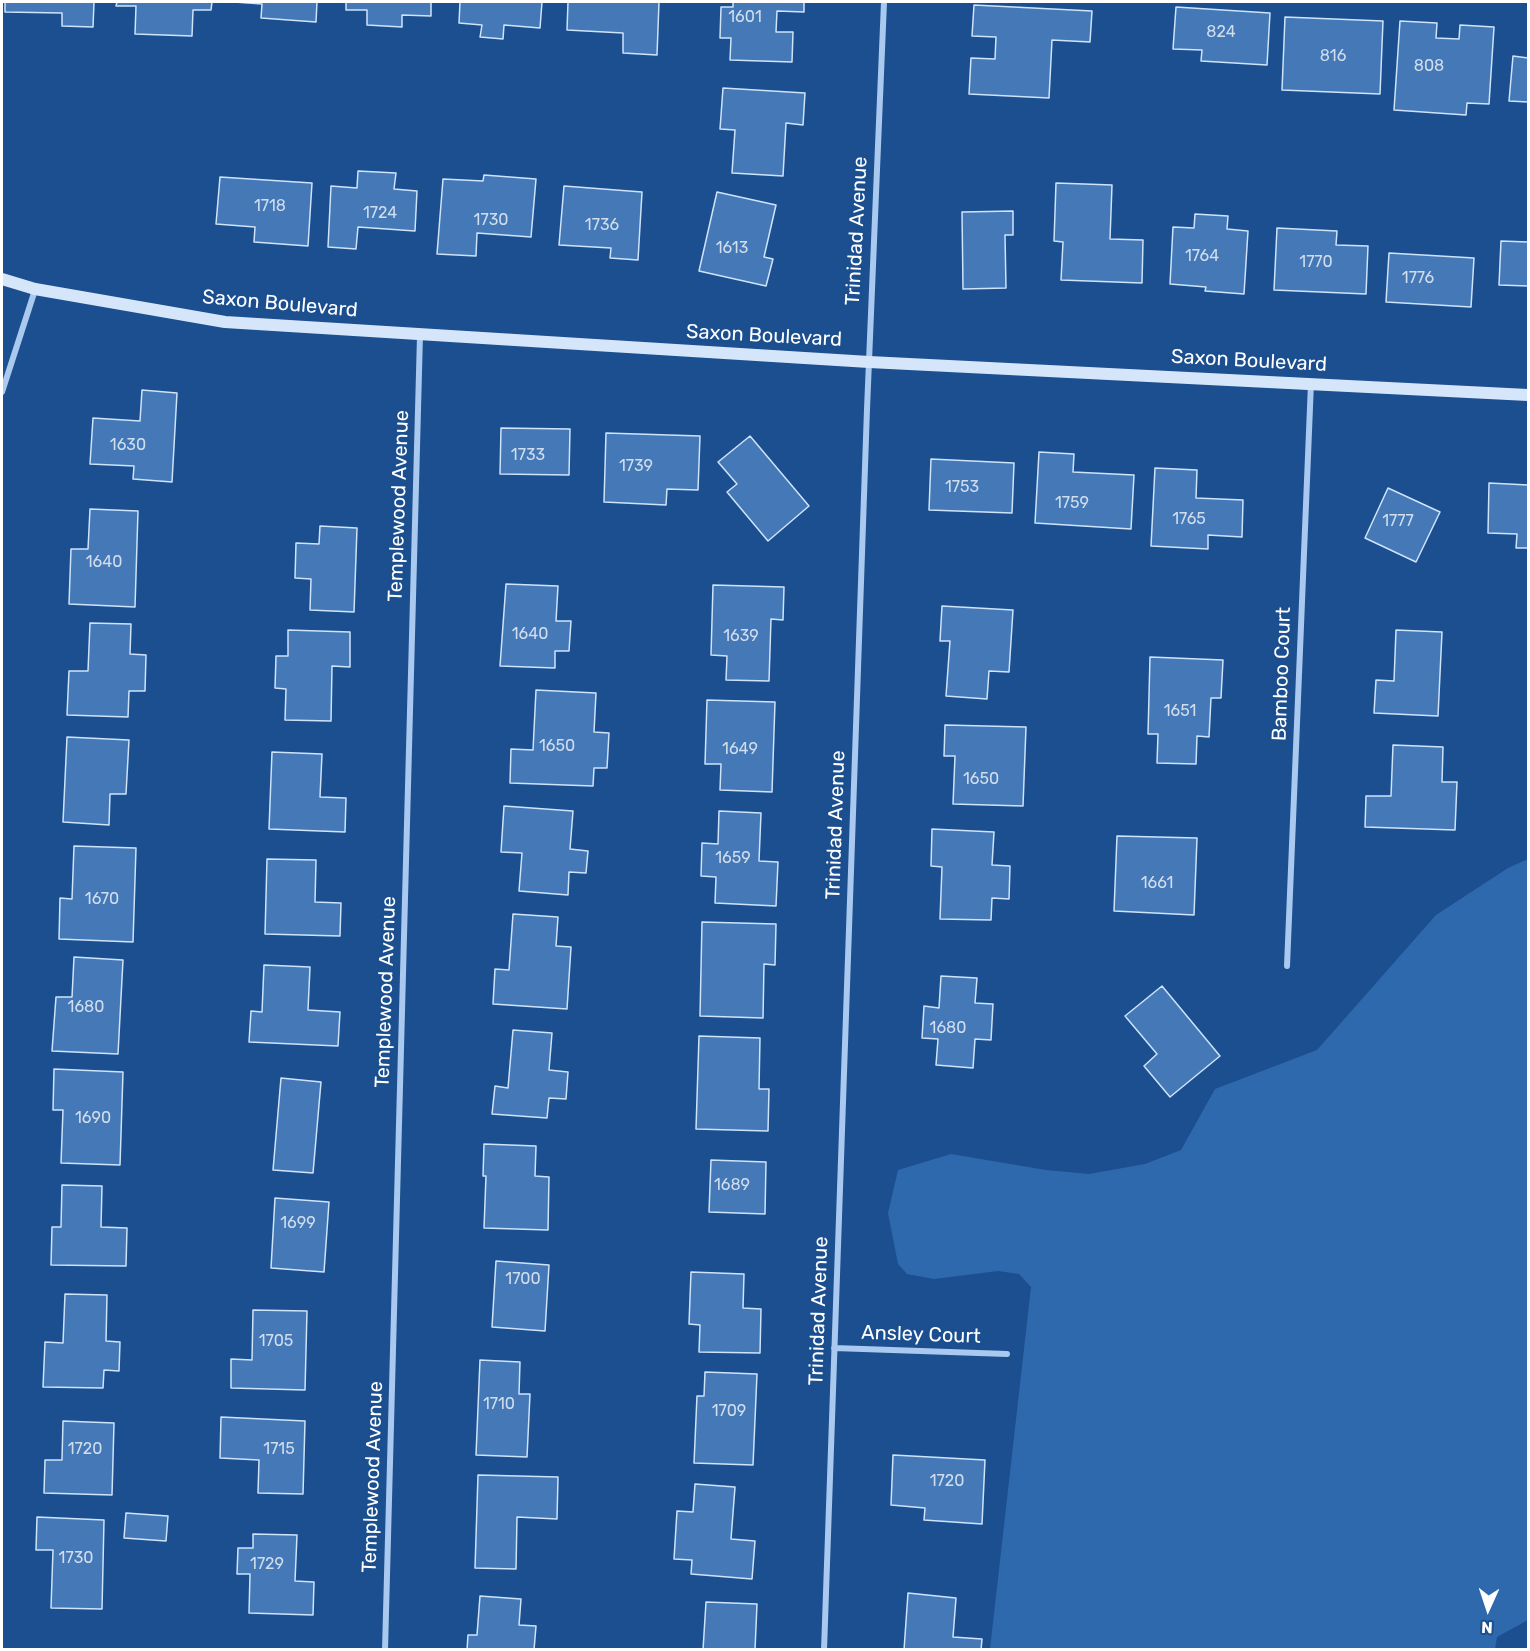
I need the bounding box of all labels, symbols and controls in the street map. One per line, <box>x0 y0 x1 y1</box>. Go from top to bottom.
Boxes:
house number: 1601 <box>728 7 762 27</box>
house number: 824 <box>1206 22 1236 42</box>
house number: 816 <box>1320 46 1346 66</box>
house number: 808 <box>1414 56 1444 76</box>
street label: Trinidad Avenue <box>841 156 873 306</box>
house number: 1718 <box>254 196 286 216</box>
house number: 1724 <box>363 203 397 223</box>
house number: 1730 <box>474 210 508 230</box>
house number: 1736 <box>585 215 619 235</box>
house number: 1613 <box>716 238 748 258</box>
house number: 1764 <box>1185 246 1219 266</box>
house number: 1770 <box>1299 252 1333 272</box>
house number: 1776 <box>1402 268 1434 288</box>
street label: Saxon Boulevard <box>201 285 359 323</box>
street label: Saxon Boulevard <box>685 320 843 352</box>
street label: Saxon Boulevard <box>1170 345 1328 377</box>
street label: Templewood Avenue <box>384 410 414 602</box>
house number: 1630 <box>110 435 146 455</box>
house number: 1733 <box>511 445 545 465</box>
house number: 1739 <box>619 456 653 476</box>
house number: 1753 <box>945 477 979 497</box>
house number: 1759 <box>1055 493 1089 513</box>
house number: 1765 <box>1172 509 1206 529</box>
house number: 1777 <box>1382 511 1414 531</box>
house number: 1640 <box>86 552 122 572</box>
street label: Bamboo Court <box>1268 607 1296 741</box>
house number: 1640 <box>512 624 548 644</box>
house number: 1639 <box>723 626 759 646</box>
house number: 1651 <box>1164 701 1196 721</box>
house number: 1650 <box>539 736 575 756</box>
house number: 1649 <box>722 739 758 759</box>
street label: Trinidad Avenue <box>821 750 851 900</box>
house number: 1650 <box>963 769 999 789</box>
house number: 1659 <box>715 848 751 868</box>
house number: 1661 <box>1141 873 1173 893</box>
house number: 1670 <box>85 889 119 909</box>
street label: Templewood Avenue <box>371 896 401 1088</box>
house number: 1680 <box>68 997 104 1017</box>
house number: 1680 <box>930 1018 966 1038</box>
house number: 1690 <box>75 1108 111 1128</box>
house number: 1689 <box>714 1175 750 1195</box>
house number: 1699 <box>280 1213 316 1233</box>
street label: Trinidad Avenue <box>804 1236 834 1386</box>
house number: 1700 <box>505 1269 541 1289</box>
street label: Ansley Court <box>861 1321 981 1349</box>
house number: 1705 <box>259 1331 293 1351</box>
street label: Templewood Avenue <box>358 1381 388 1573</box>
house number: 1710 <box>483 1394 515 1414</box>
house number: 1709 <box>712 1401 746 1421</box>
house number: 1720 <box>68 1439 102 1459</box>
house number: 1715 <box>263 1439 295 1459</box>
house number: 1720 <box>930 1471 964 1491</box>
house number: 1730 <box>59 1548 93 1568</box>
house number: 1729 <box>250 1554 284 1574</box>
north arrow <box>1458 1579 1518 1639</box>
text: N <box>1481 1618 1493 1637</box>

